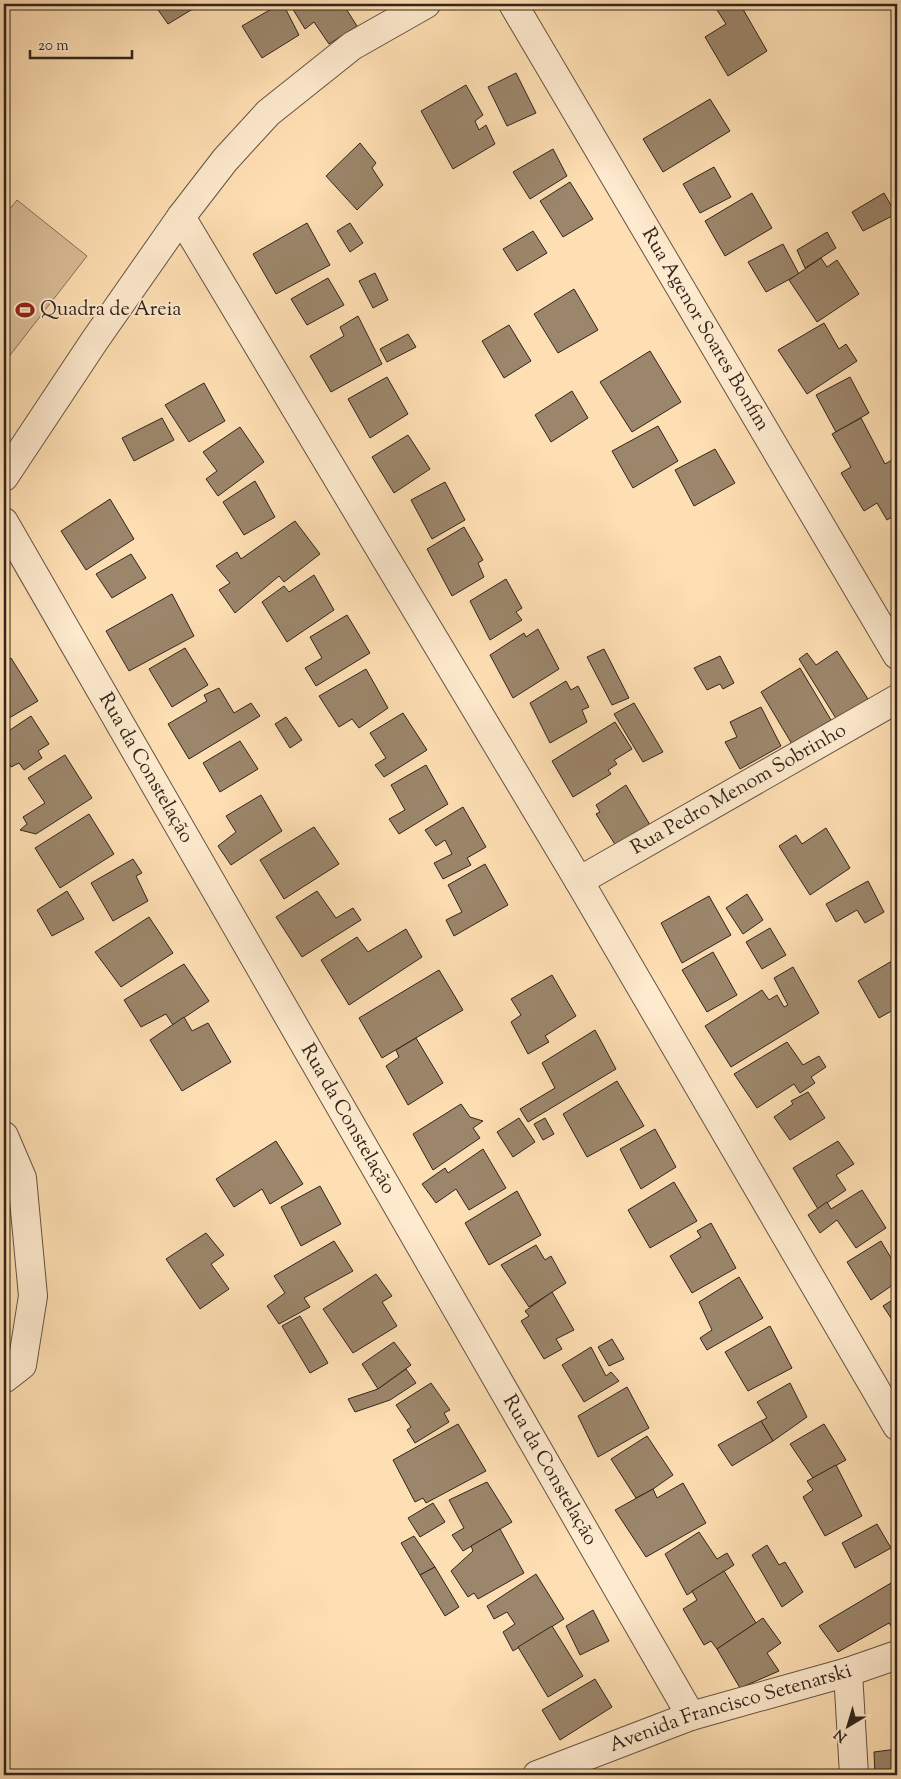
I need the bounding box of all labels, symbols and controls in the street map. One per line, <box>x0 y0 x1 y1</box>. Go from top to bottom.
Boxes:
scale bar <box>30 28 132 60</box>
text: 20 m <box>38 36 69 57</box>
street label: Rua Agenor Soares Bonfim <box>634 222 777 437</box>
place label: Quadra de Areia <box>40 296 182 325</box>
sports icon: Quadra de Areia <box>14 299 36 321</box>
street label: Rua da Constelação <box>91 688 200 849</box>
street label: Rua Pedro Menom Sobrinho <box>625 716 852 863</box>
street label: Rua da Constelação <box>293 1039 402 1200</box>
street label: Rua da Constelação <box>495 1390 604 1551</box>
street label: Avenida Francisco Setenarski <box>605 1657 856 1760</box>
north arrow <box>824 1702 874 1752</box>
text: N <box>831 1723 852 1746</box>

